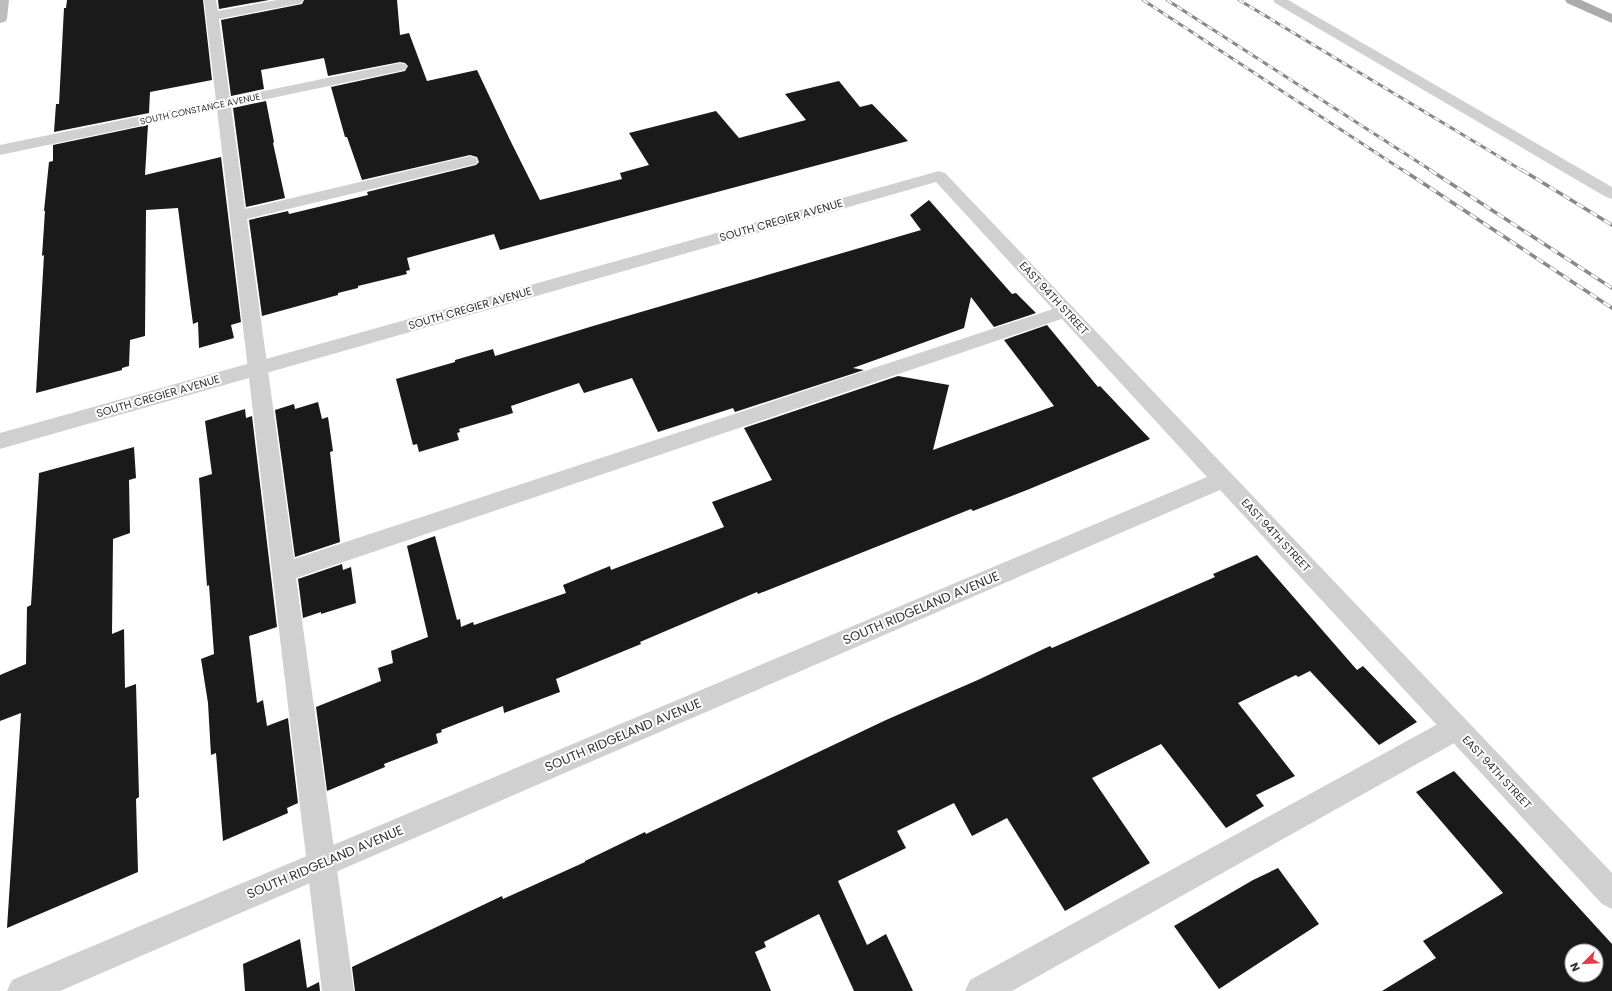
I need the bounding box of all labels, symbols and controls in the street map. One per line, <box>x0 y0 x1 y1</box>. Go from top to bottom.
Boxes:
street label: SOUTH CONSTANCE AVENUE <box>139 90 262 128</box>
street label: SOUTH CREGIER AVENUE <box>717 195 845 245</box>
street label: EAST 94TH STREET <box>1016 258 1092 338</box>
street label: SOUTH CREGIER AVENUE <box>406 283 534 333</box>
street label: SOUTH CREGIER AVENUE <box>94 371 222 421</box>
street label: EAST 94TH STREET <box>1238 495 1314 575</box>
street label: SOUTH RIDGELAND AVENUE <box>840 566 1002 650</box>
street label: SOUTH RIDGELAND AVENUE <box>542 693 704 777</box>
street label: EAST 94TH STREET <box>1459 732 1535 812</box>
street label: SOUTH RIDGELAND AVENUE <box>244 820 406 904</box>
north arrow <box>1564 943 1604 983</box>
text: N <box>1566 960 1584 974</box>

